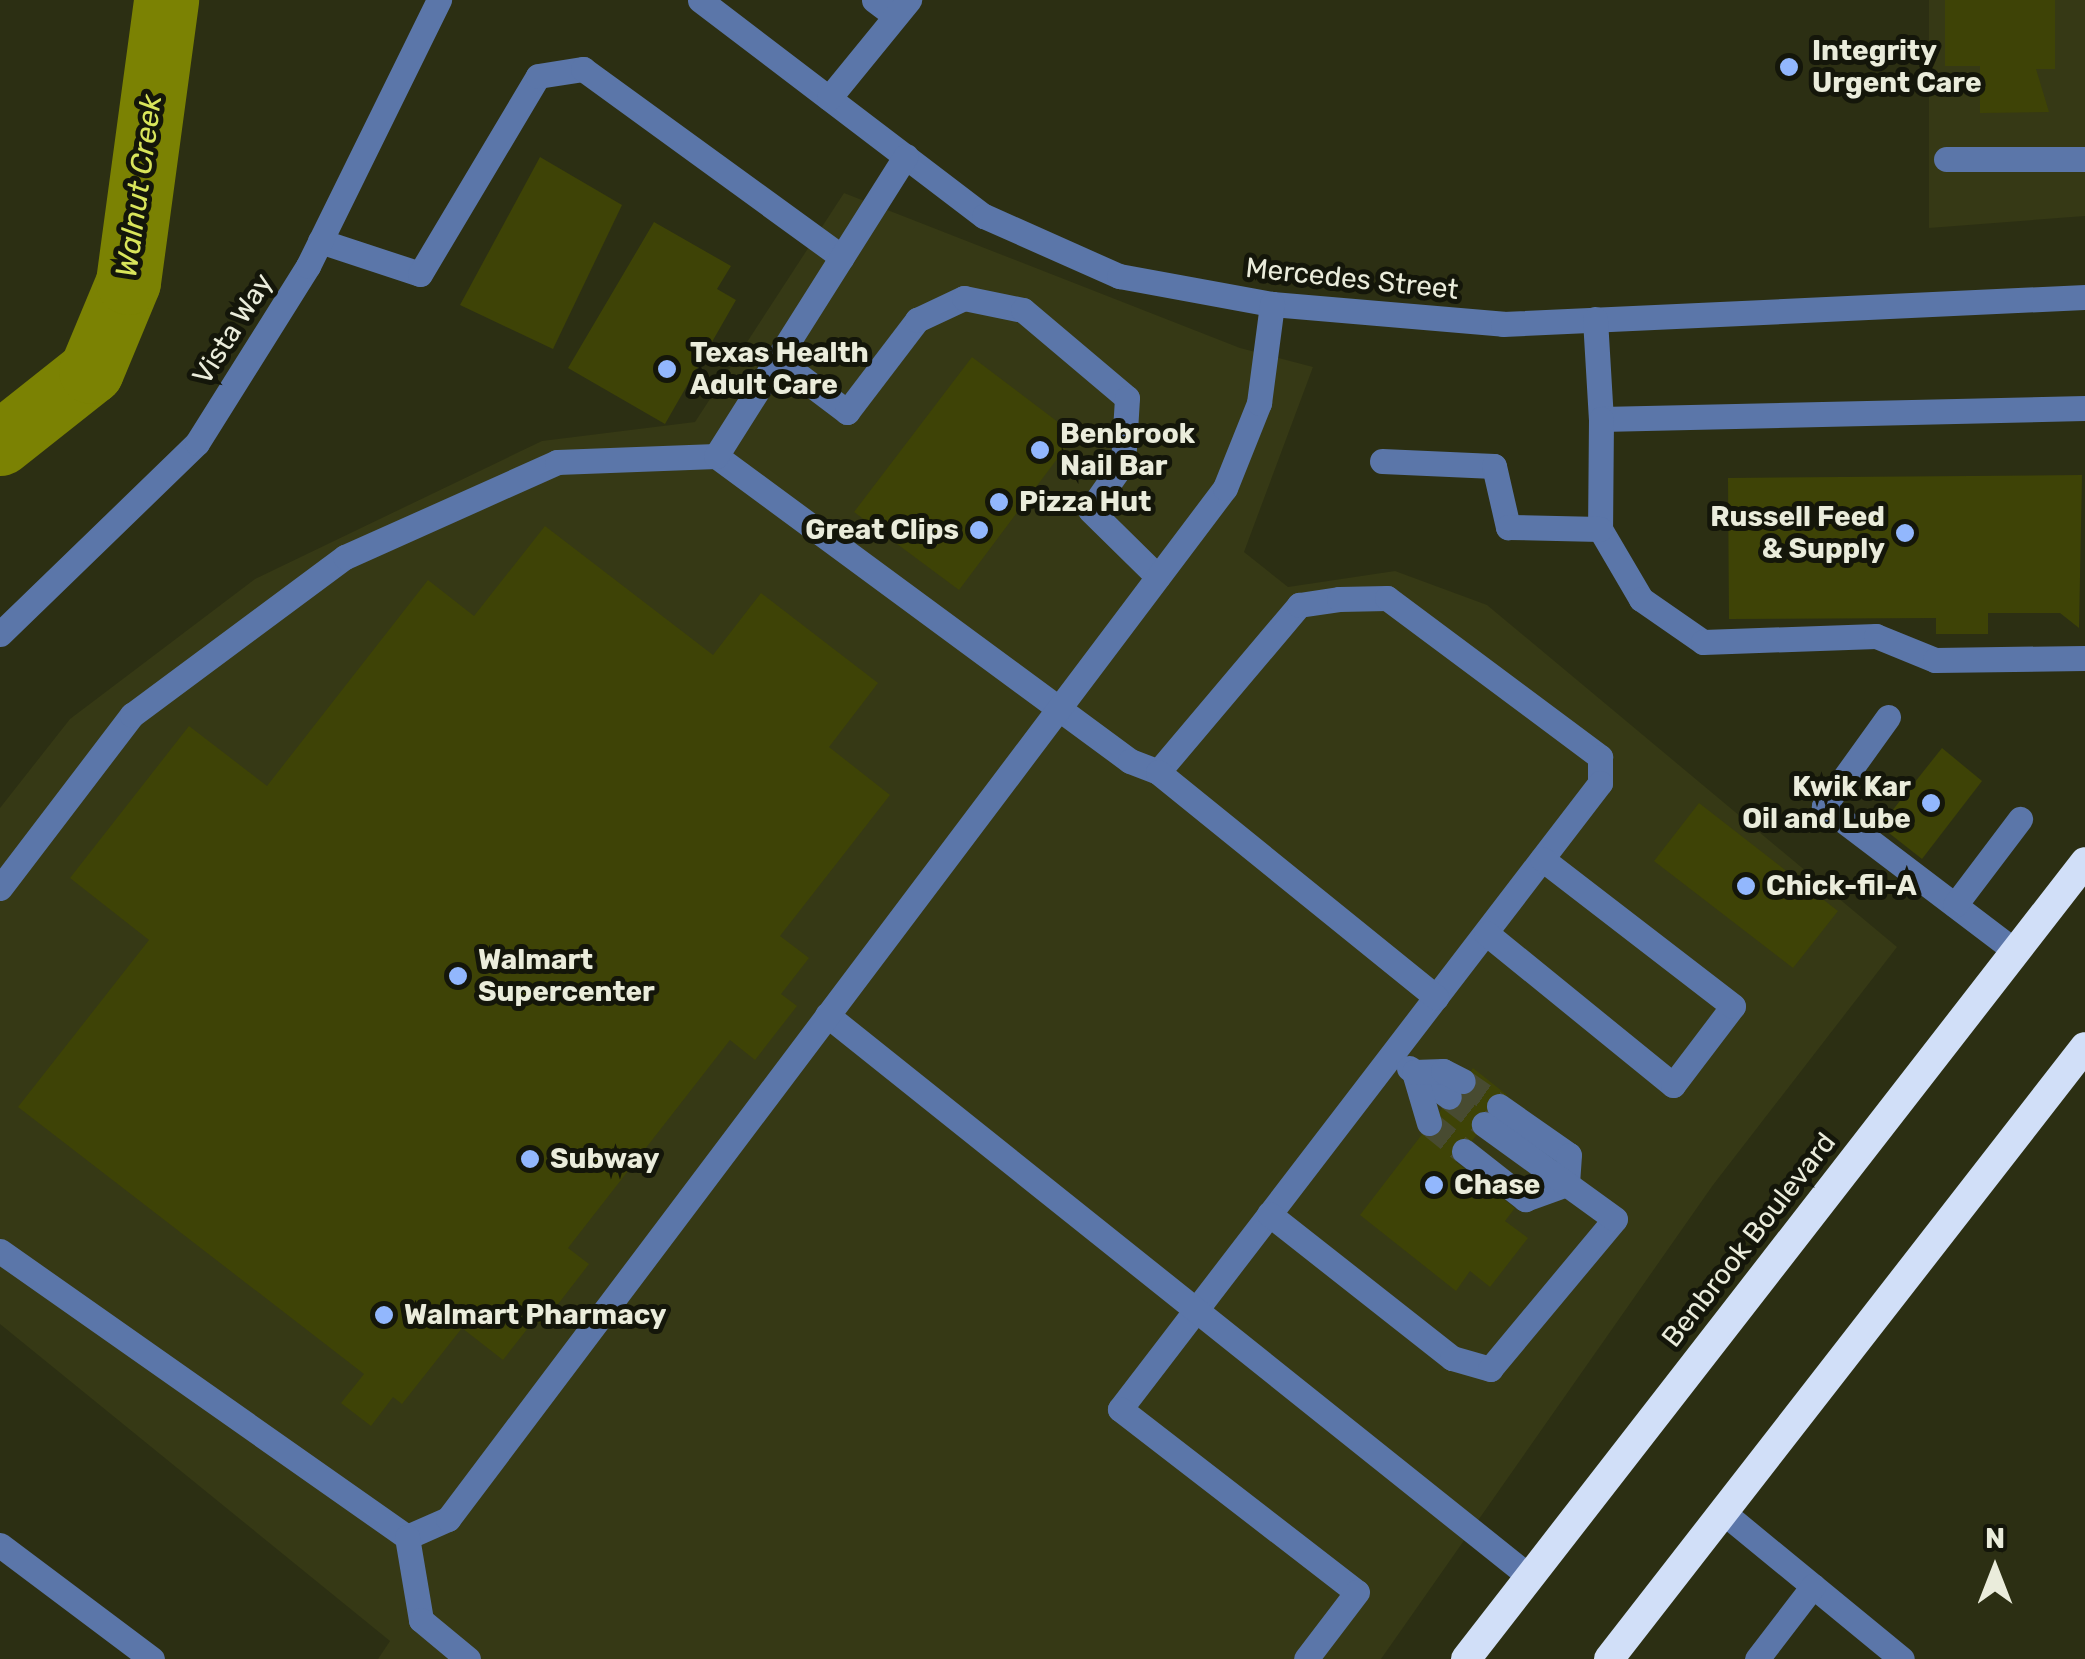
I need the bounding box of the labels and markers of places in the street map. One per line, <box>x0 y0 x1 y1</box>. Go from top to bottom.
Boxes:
place label: Integrity Urgent Care <box>1812 34 1982 100</box>
marker: Integrity Urgent Care <box>1776 54 1802 80</box>
place label: Texas Health Adult Care <box>690 336 869 402</box>
marker: Texas Health Adult Care <box>654 356 680 382</box>
place label: Benbrook Nail Bar <box>1060 417 1195 483</box>
marker: Benbrook Nail Bar <box>1029 439 1051 461</box>
place label: Pizza Hut <box>1019 485 1151 519</box>
marker: Pizza Hut <box>988 491 1010 513</box>
place label: Russell Feed & Supply <box>1710 500 1885 566</box>
place label: Great Clips <box>805 513 959 547</box>
marker: Great Clips <box>968 519 990 541</box>
marker: Russell Feed & Supply <box>1894 522 1916 544</box>
place label: Kwik Kar Oil and Lube <box>1742 770 1911 836</box>
marker: Kwik Kar Oil and Lube <box>1920 792 1942 814</box>
place label: Chick-fil-A <box>1766 869 1917 903</box>
marker: Chick-fil-A <box>1735 875 1757 897</box>
place label: Walmart Supercenter <box>478 943 655 1009</box>
marker: Walmart Supercenter <box>447 965 469 987</box>
place label: Subway <box>550 1142 659 1176</box>
marker: Subway <box>519 1148 541 1170</box>
place label: Chase <box>1454 1168 1540 1202</box>
marker: Chase <box>1423 1174 1445 1196</box>
place label: Walmart Pharmacy <box>404 1298 666 1332</box>
marker: Walmart Pharmacy <box>373 1304 395 1326</box>

